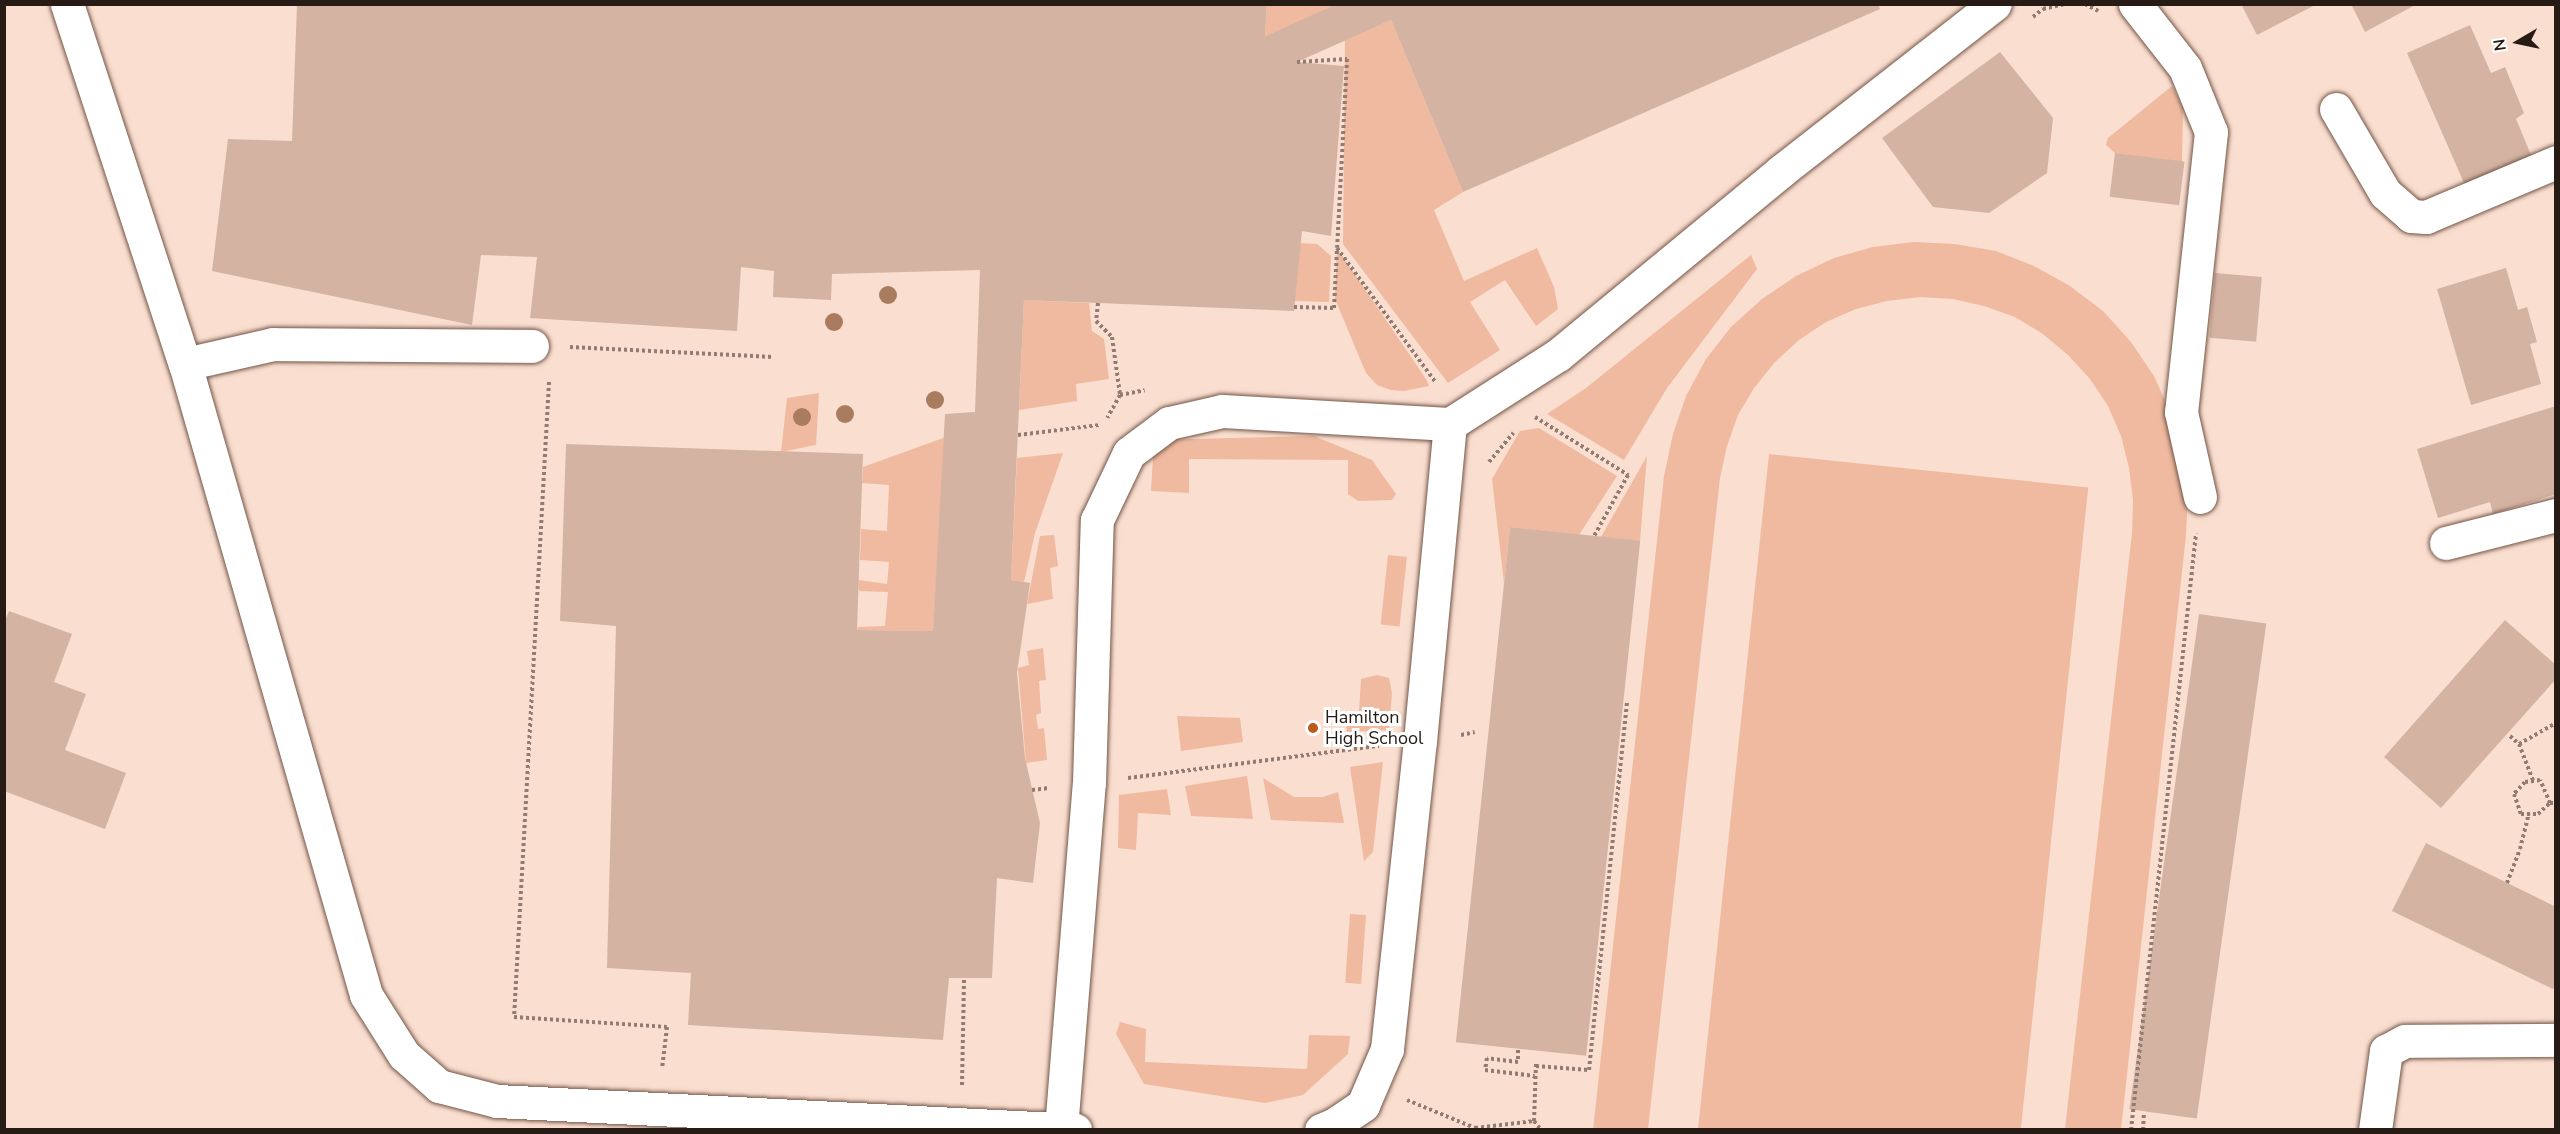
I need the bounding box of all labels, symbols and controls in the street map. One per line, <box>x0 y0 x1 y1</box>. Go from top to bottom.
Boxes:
north arrow <box>2488 12 2548 72</box>
text: N <box>2488 37 2512 52</box>
place label: Hamilton High School <box>1325 707 1423 750</box>
marker: Hamilton High School <box>1306 721 1320 735</box>

